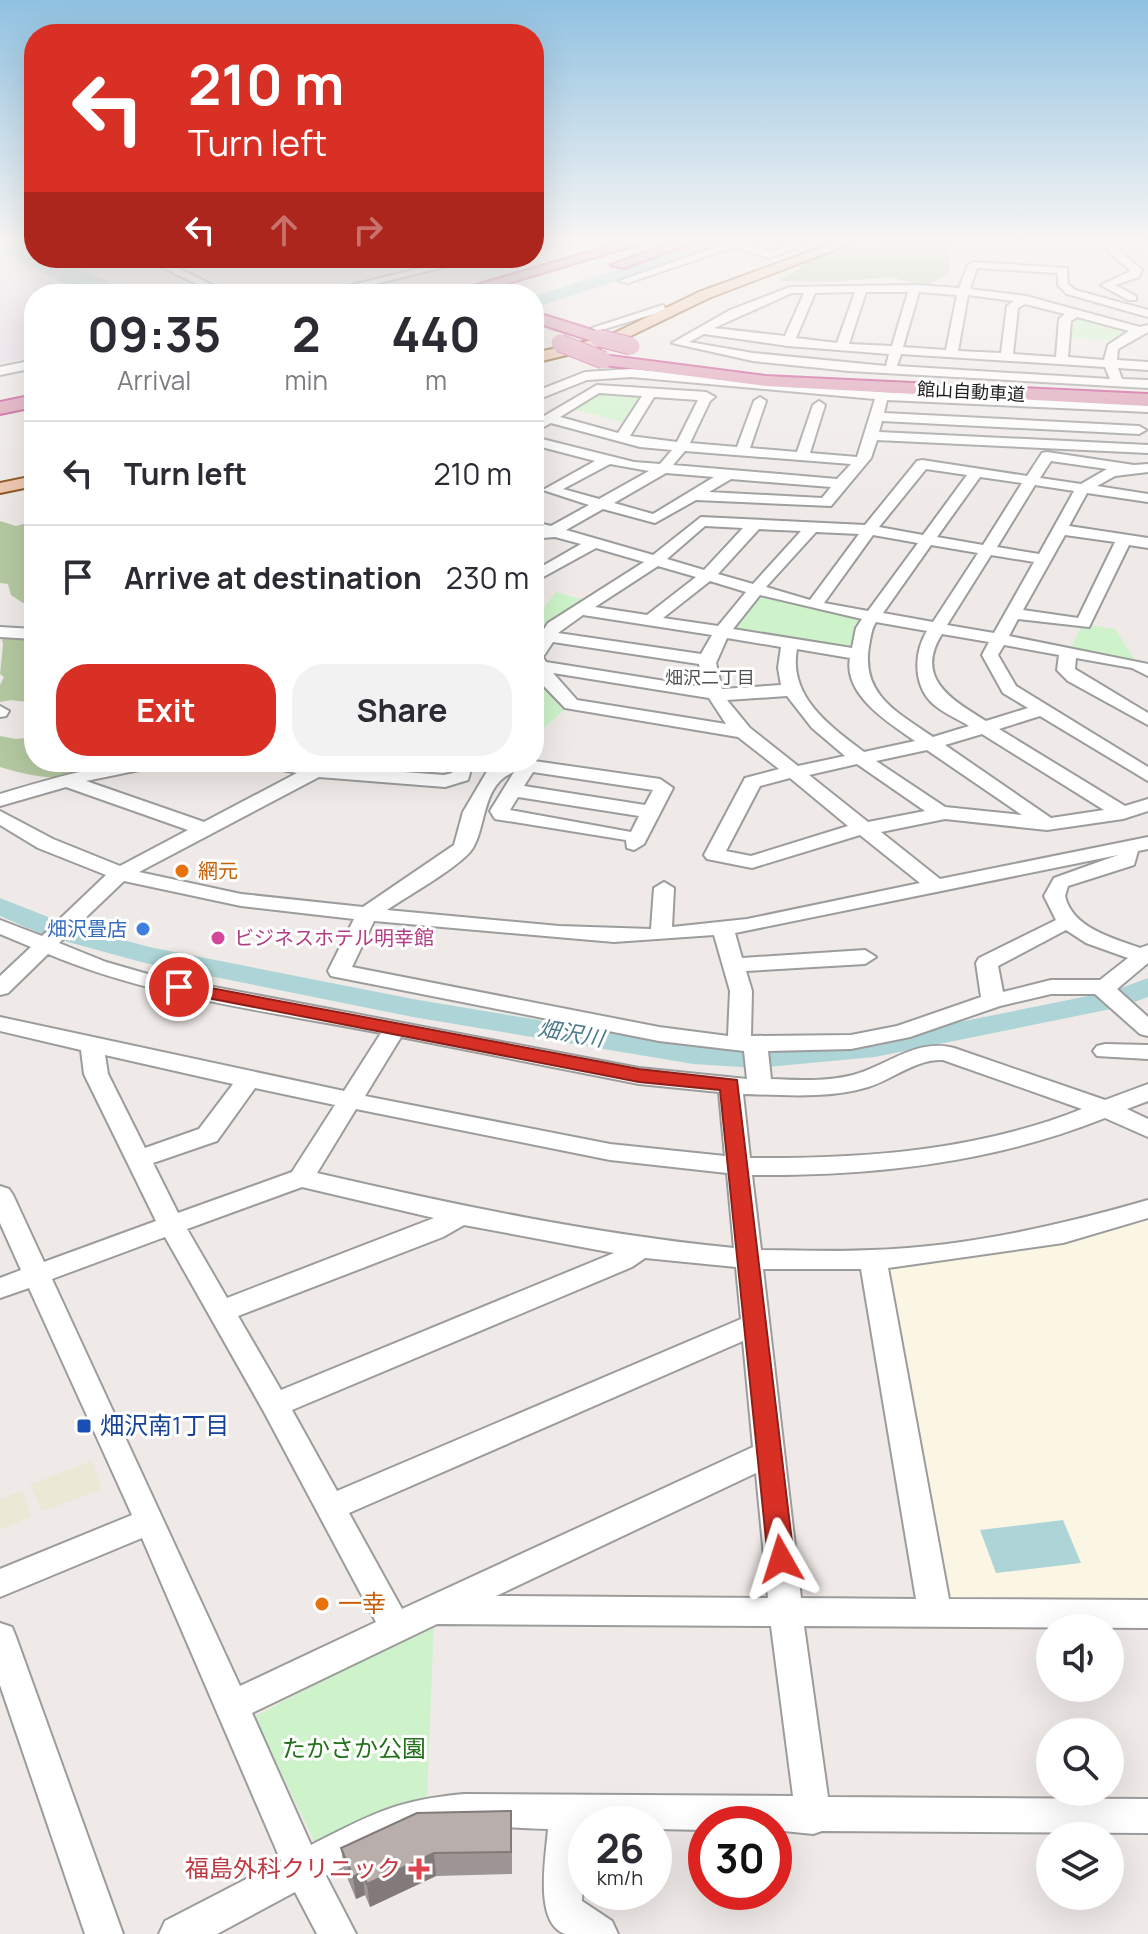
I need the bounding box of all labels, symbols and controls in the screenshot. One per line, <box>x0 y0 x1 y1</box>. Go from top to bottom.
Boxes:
text: 210 m <box>188 45 344 122</box>
icon: left <box>56 56 160 160</box>
text: Turn left <box>188 118 327 167</box>
icon: left <box>178 208 222 252</box>
icon: ahead <box>262 208 306 252</box>
icon: right <box>346 208 390 252</box>
text: 09:35 <box>87 301 221 366</box>
text: 2 <box>292 301 321 366</box>
text: 440 <box>391 301 481 366</box>
text: Arrival <box>117 362 191 398</box>
text: min <box>284 362 328 398</box>
text: m <box>425 362 447 398</box>
street label: 館山自動車道 <box>916 376 1026 406</box>
icon: left <box>56 451 100 495</box>
text: Turn left <box>124 453 247 494</box>
text: 210 m <box>433 453 512 494</box>
icon: arrive <box>56 555 100 599</box>
text: Arrive at destination <box>124 557 422 598</box>
text: 230 m <box>446 557 529 598</box>
button: Exit <box>56 664 276 756</box>
button: Share <box>292 664 512 756</box>
district label: 畑沢二丁目 <box>665 665 755 689</box>
place label: 網元 <box>198 857 238 884</box>
marker: 網元 <box>173 862 191 880</box>
place label: 畑沢畳店 <box>47 915 127 942</box>
marker: 畑沢畳店 <box>134 920 152 938</box>
place label: ビジネスホテル明幸館 <box>234 924 434 951</box>
marker: ビジネスホテル明幸館 <box>209 929 227 947</box>
pin <box>145 953 213 1021</box>
icon: arrive <box>157 965 201 1009</box>
water label: 畑沢川 <box>536 1012 608 1054</box>
place label: 畑沢南1丁目 <box>100 1408 229 1441</box>
marker: 畑沢南1丁目 <box>75 1417 93 1435</box>
position arrow <box>739 1517 823 1601</box>
place label: 一幸 <box>338 1586 386 1619</box>
marker: 一幸 <box>313 1595 331 1613</box>
map controls <box>1036 1614 1124 1910</box>
button: sound <box>1036 1614 1124 1702</box>
button: search <box>1036 1718 1124 1806</box>
park label: たかさか公園 <box>282 1731 426 1764</box>
speed limit sign: 30 <box>688 1806 792 1910</box>
text: 26 <box>596 1820 644 1875</box>
button: layers <box>1036 1822 1124 1910</box>
place label: 福島外科クリニック <box>185 1851 401 1884</box>
marker: 福島外科クリニック <box>408 1858 430 1880</box>
text: km/h <box>597 1864 643 1891</box>

